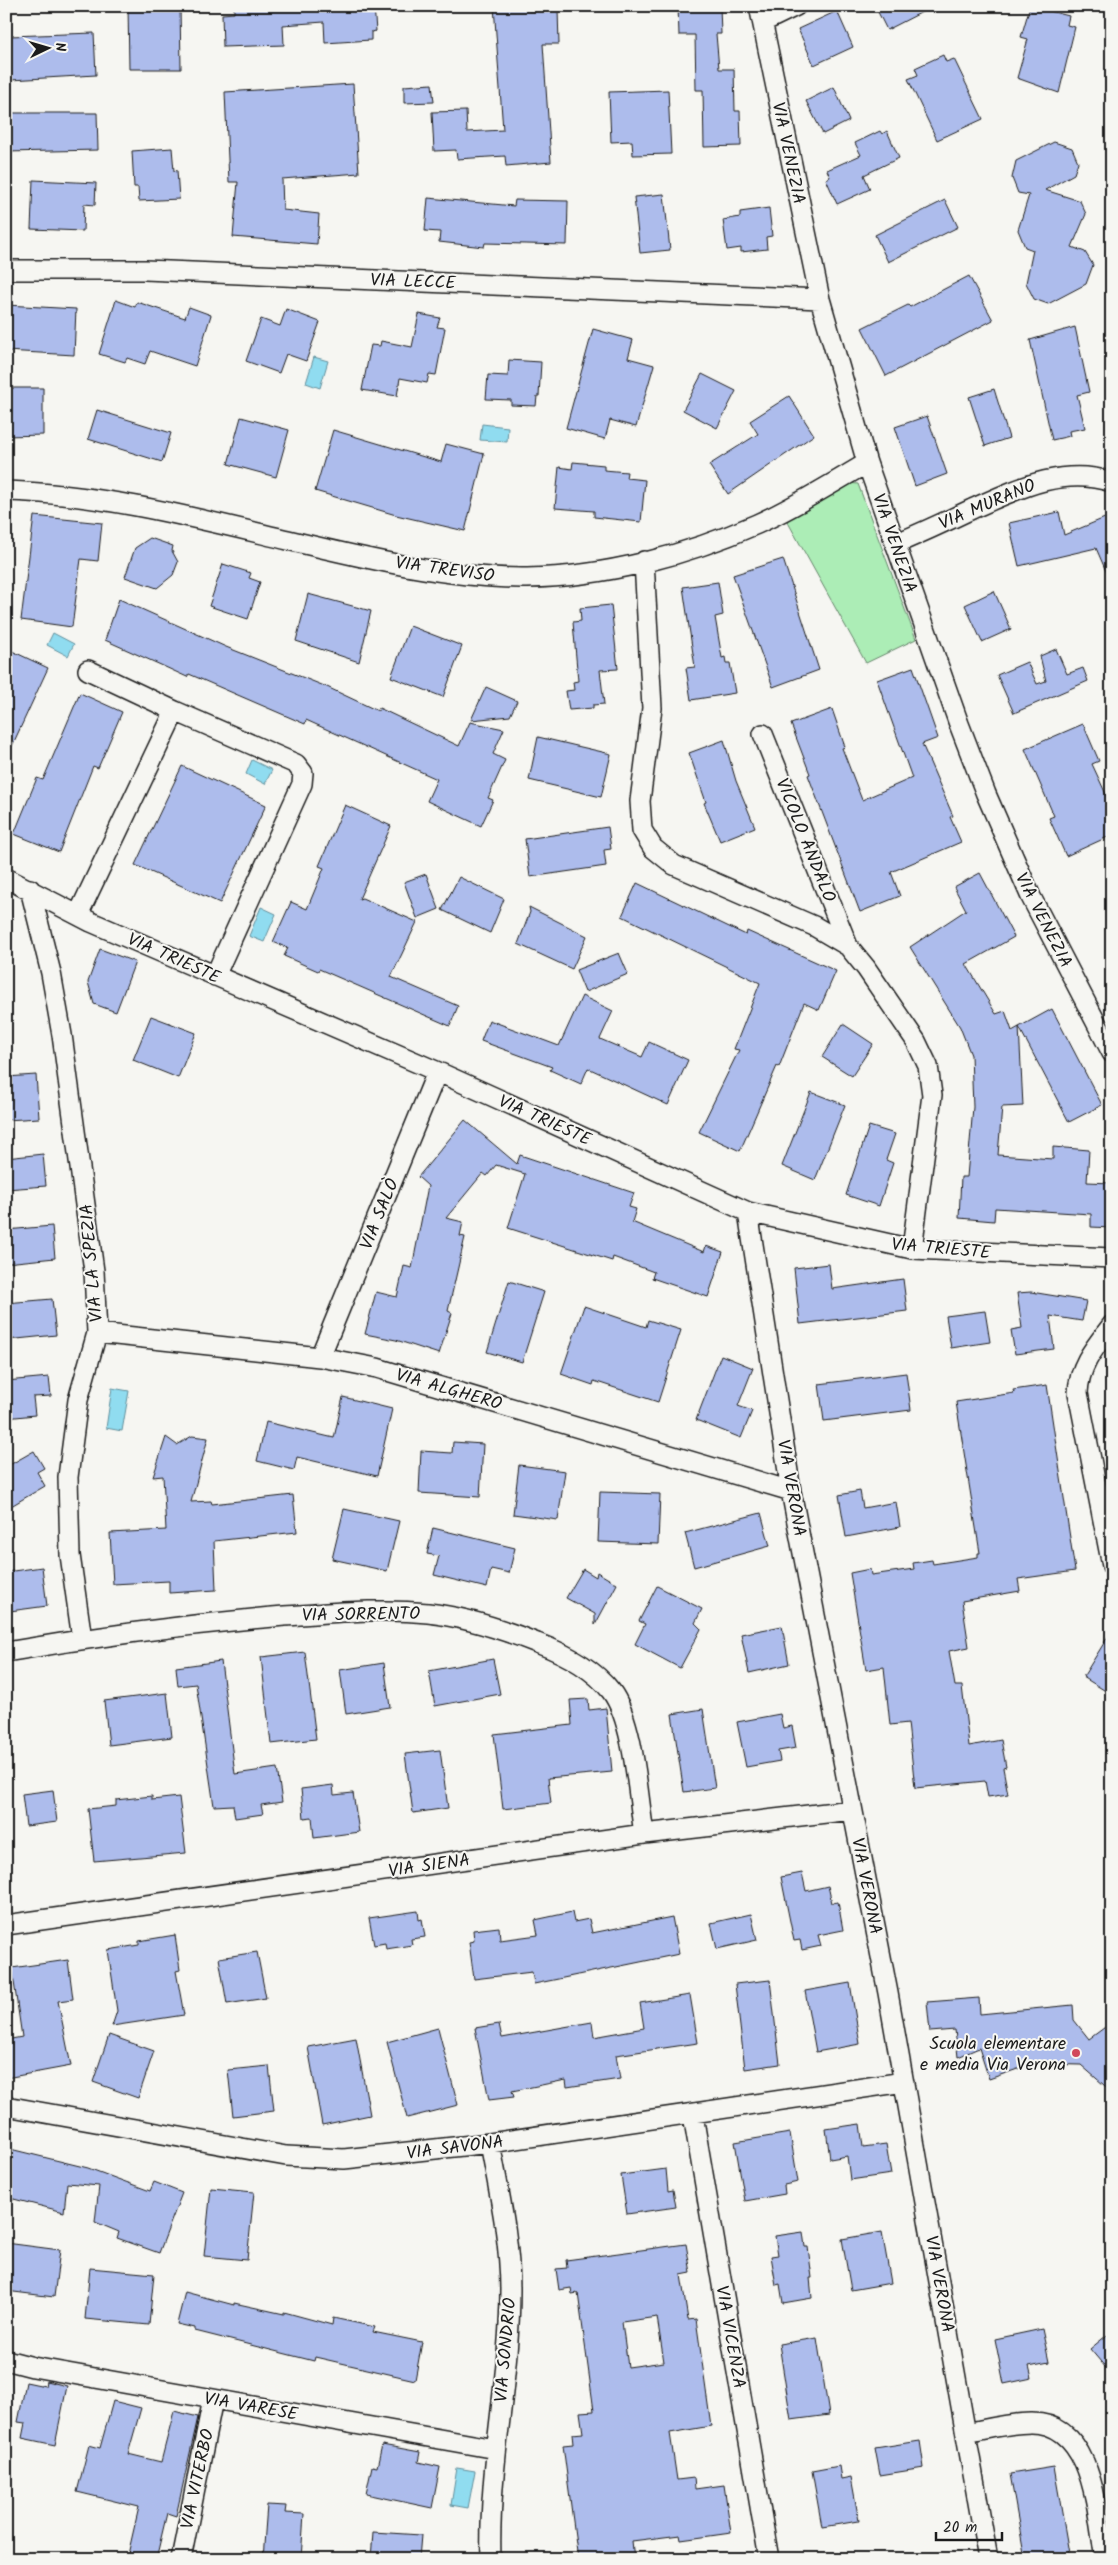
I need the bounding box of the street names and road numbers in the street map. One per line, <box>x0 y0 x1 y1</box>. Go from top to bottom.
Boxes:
street label: VIA VENEZIA <box>763 100 813 207</box>
street label: VIA LECCE <box>370 267 457 299</box>
street label: VIA MURANO <box>935 472 1041 539</box>
street label: VIA VENEZIA <box>863 490 924 597</box>
street label: VIA TREVISO <box>393 549 496 592</box>
street label: VICOLO ANDALO <box>767 774 843 907</box>
street label: VIA VENEZIA <box>1006 868 1079 974</box>
street label: VIA TRIESTE <box>122 926 225 993</box>
street label: VIA TRIESTE <box>493 1088 596 1155</box>
street label: VIA SALÒ <box>353 1175 408 1255</box>
street label: VIA LA SPEZIA <box>73 1202 112 1323</box>
street label: VIA TRIESTE <box>890 1231 992 1268</box>
street label: VIA ALGHERO <box>392 1361 505 1419</box>
street label: VIA VERONA <box>768 1437 813 1539</box>
street label: VIA SORRENTO <box>302 1600 420 1631</box>
street label: VIA VERONA <box>842 1835 889 1937</box>
street label: VIA SIENA <box>387 1846 472 1887</box>
street label: VIA SAVONA <box>405 2128 505 2169</box>
street label: VIA VERONA <box>916 2233 961 2335</box>
street label: VIA VICENZA <box>706 2283 753 2391</box>
street label: VIA SONDRIO <box>487 2297 526 2404</box>
street label: VIA VARESE <box>201 2385 300 2430</box>
street label: VIA VITERBO <box>174 2427 223 2532</box>

